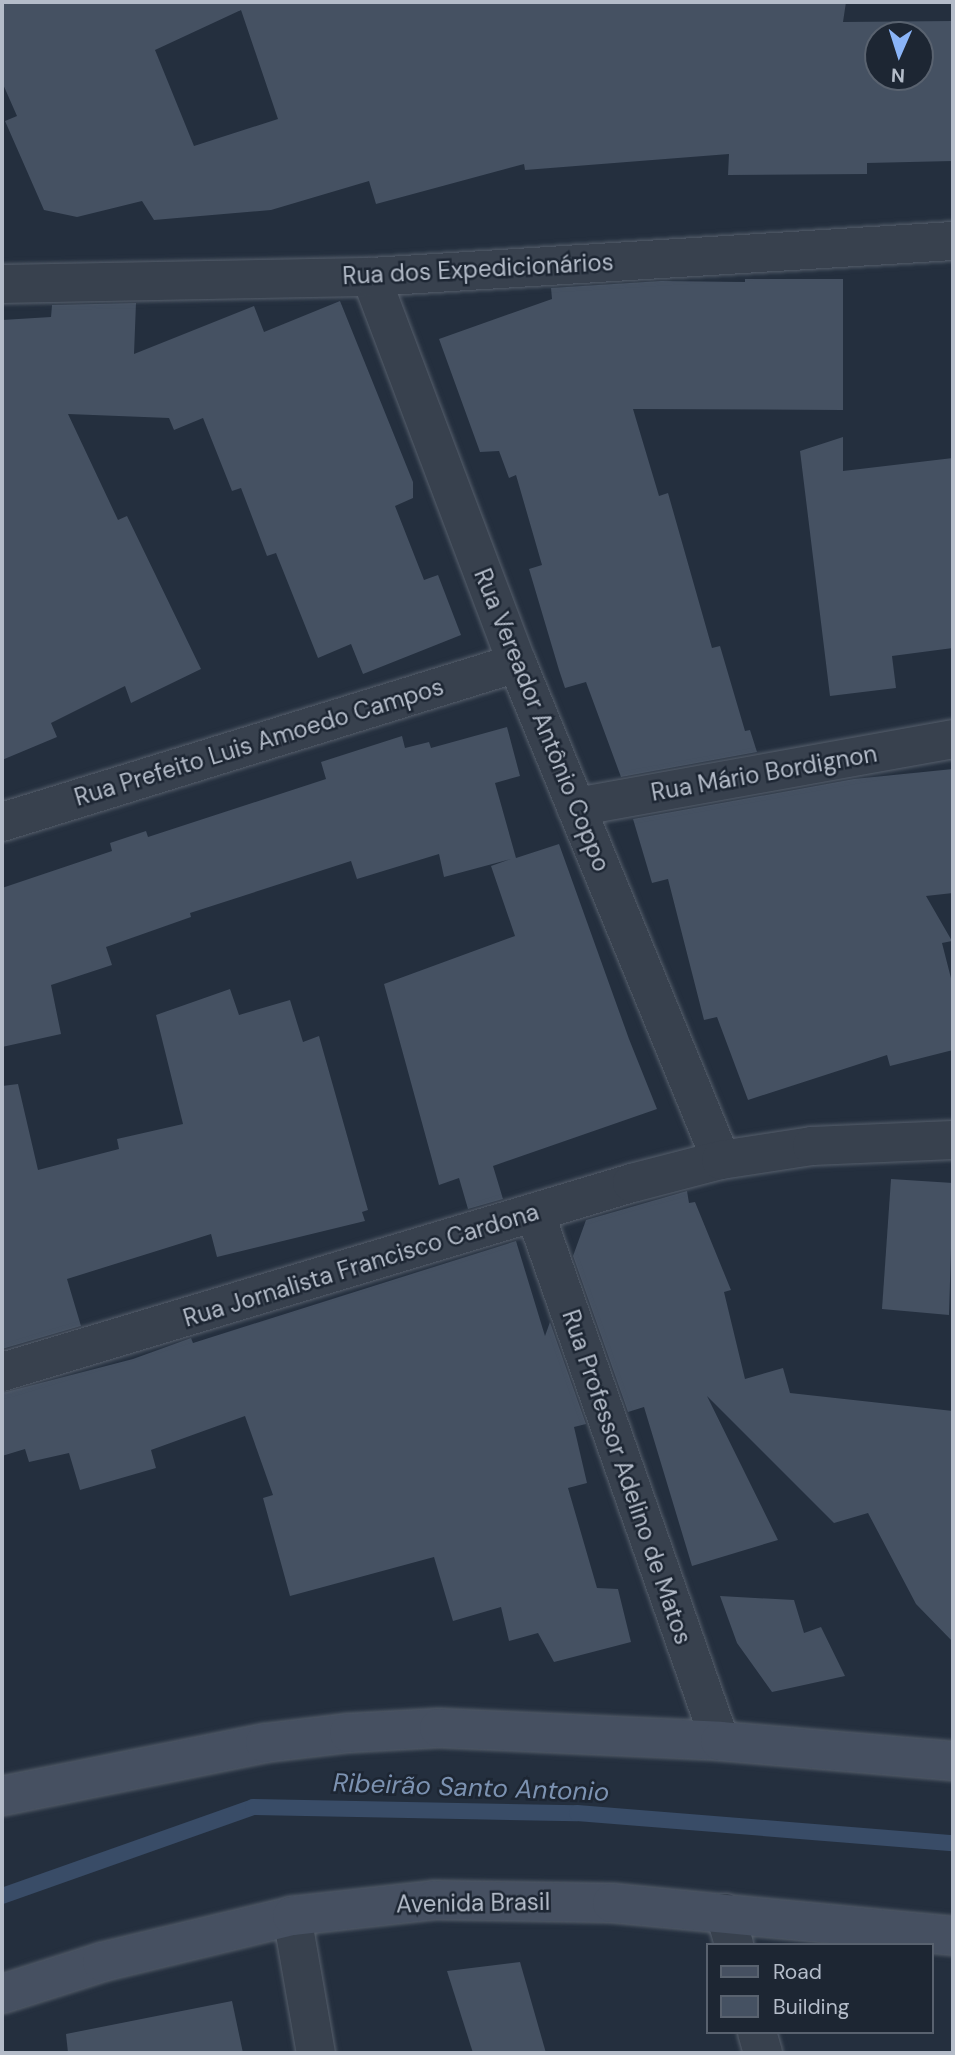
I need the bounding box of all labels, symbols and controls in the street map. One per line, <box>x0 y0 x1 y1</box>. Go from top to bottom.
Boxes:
north arrow <box>864 21 934 91</box>
text: N <box>890 63 906 88</box>
street label: Rua dos Expedicionários <box>342 248 614 290</box>
street label: Rua Vereador Antônio Coppo <box>468 564 616 876</box>
street label: Rua Prefeito Luis Amoedo Campos <box>71 672 447 812</box>
street label: Rua Mário Bordignon <box>649 739 879 807</box>
street label: Rua Jornalista Francisco Cardona <box>180 1197 542 1333</box>
street label: Rua Professor Adelino de Matos <box>556 1306 698 1648</box>
water label: Ribeirão Santo Antonio <box>332 1768 610 1808</box>
street label: Avenida Brasil <box>396 1887 550 1919</box>
legend <box>706 1943 934 2034</box>
text: Road <box>773 1958 822 1986</box>
text: Building <box>773 1993 849 2021</box>

